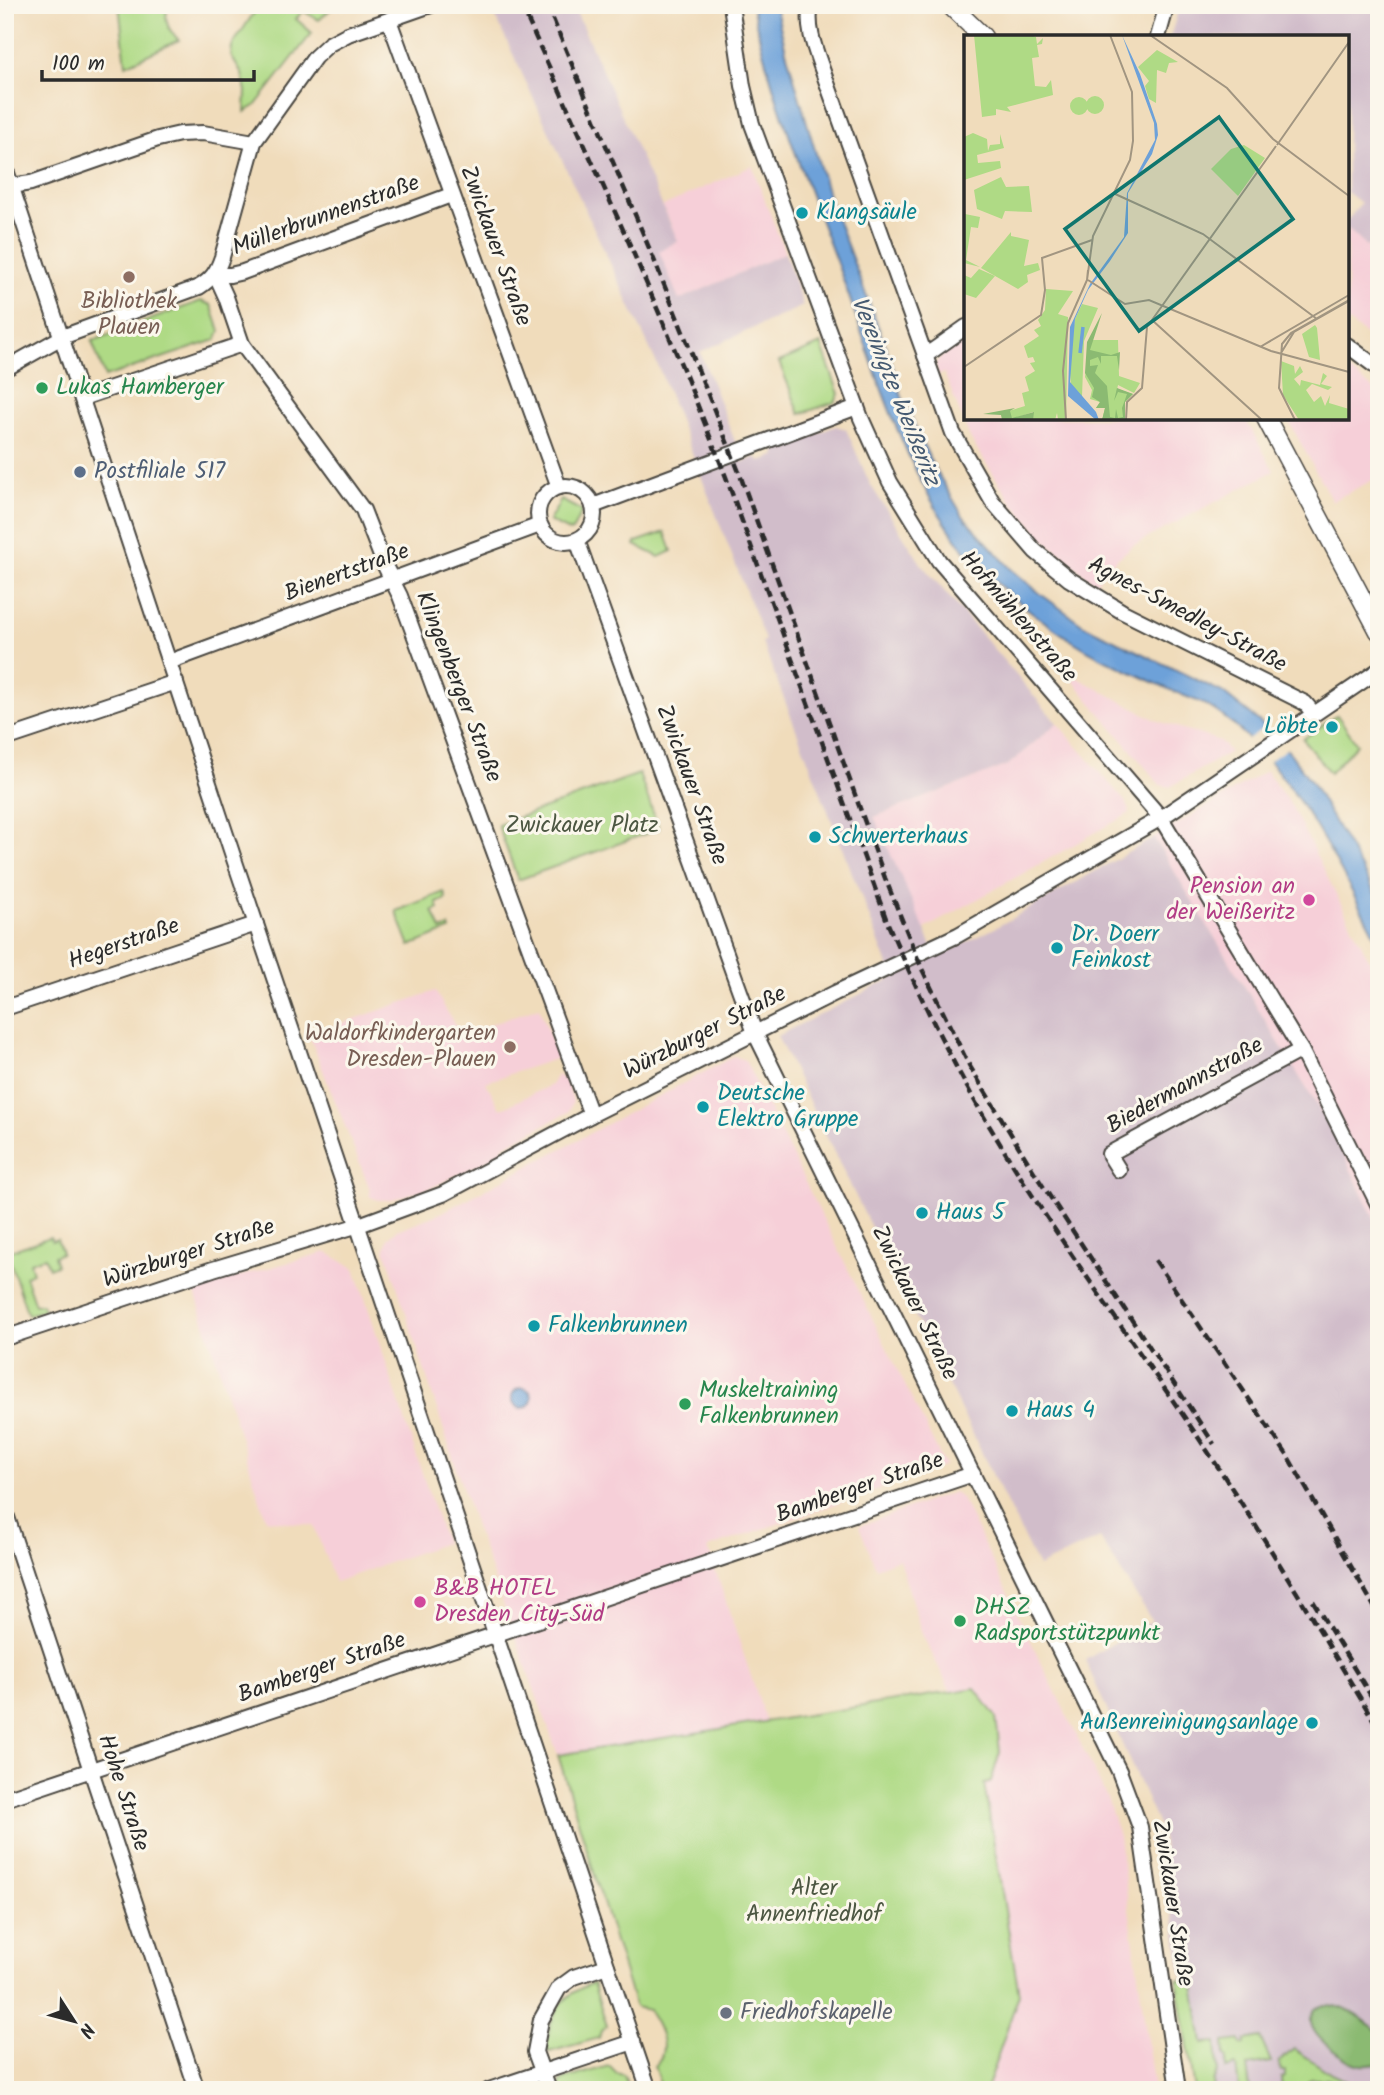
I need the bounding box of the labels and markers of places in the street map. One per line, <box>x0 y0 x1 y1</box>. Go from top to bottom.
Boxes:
place label: Klangsäule <box>816 195 917 231</box>
marker: Klangsäule <box>794 205 810 221</box>
marker: Bibliothek Plauen <box>121 269 137 285</box>
place label: Bibliothek Plauen <box>81 284 177 346</box>
place label: Lukas Hamberger <box>56 370 225 406</box>
marker: Lukas Hamberger <box>34 380 50 396</box>
place label: Postfiliale 517 <box>94 454 226 490</box>
marker: Postfiliale 517 <box>72 464 88 480</box>
place label: Löbte <box>1264 709 1318 745</box>
marker: Löbte <box>1324 719 1340 735</box>
place label: Schwerterhaus <box>829 819 968 855</box>
marker: Schwerterhaus <box>807 829 823 845</box>
place label: Pension an der Weißeritz <box>1167 869 1295 931</box>
marker: Pension an der Weißeritz <box>1301 892 1317 908</box>
place label: Dr. Doerr Feinkost <box>1071 917 1160 979</box>
marker: Dr. Doerr Feinkost <box>1049 940 1065 956</box>
place label: Waldorfkindergarten Dresden-Plauen <box>305 1016 496 1078</box>
marker: Waldorfkindergarten Dresden-Plauen <box>502 1039 518 1055</box>
place label: Deutsche Elektro Gruppe <box>717 1076 858 1138</box>
marker: Deutsche Elektro Gruppe <box>695 1099 711 1115</box>
place label: Haus 5 <box>936 1195 1006 1231</box>
marker: Haus 5 <box>914 1205 930 1221</box>
place label: Falkenbrunnen <box>548 1308 688 1344</box>
marker: Falkenbrunnen <box>526 1318 542 1334</box>
place label: Muskeltraining Falkenbrunnen <box>699 1373 839 1435</box>
place label: Haus 4 <box>1026 1393 1095 1429</box>
marker: Muskeltraining Falkenbrunnen <box>677 1396 693 1412</box>
marker: Haus 4 <box>1004 1403 1020 1419</box>
place label: B&B HOTEL Dresden City-Süd <box>434 1571 605 1633</box>
place label: DHSZ Radsportstützpunkt <box>974 1590 1161 1652</box>
marker: B&B HOTEL Dresden City-Süd <box>412 1594 428 1610</box>
marker: DHSZ Radsportstützpunkt <box>952 1613 968 1629</box>
place label: Außenreinigungsanlage <box>1080 1705 1298 1741</box>
marker: Außenreinigungsanlage <box>1304 1715 1320 1731</box>
place label: Friedhofskapelle <box>740 1995 893 2031</box>
marker: Friedhofskapelle <box>718 2005 734 2021</box>

